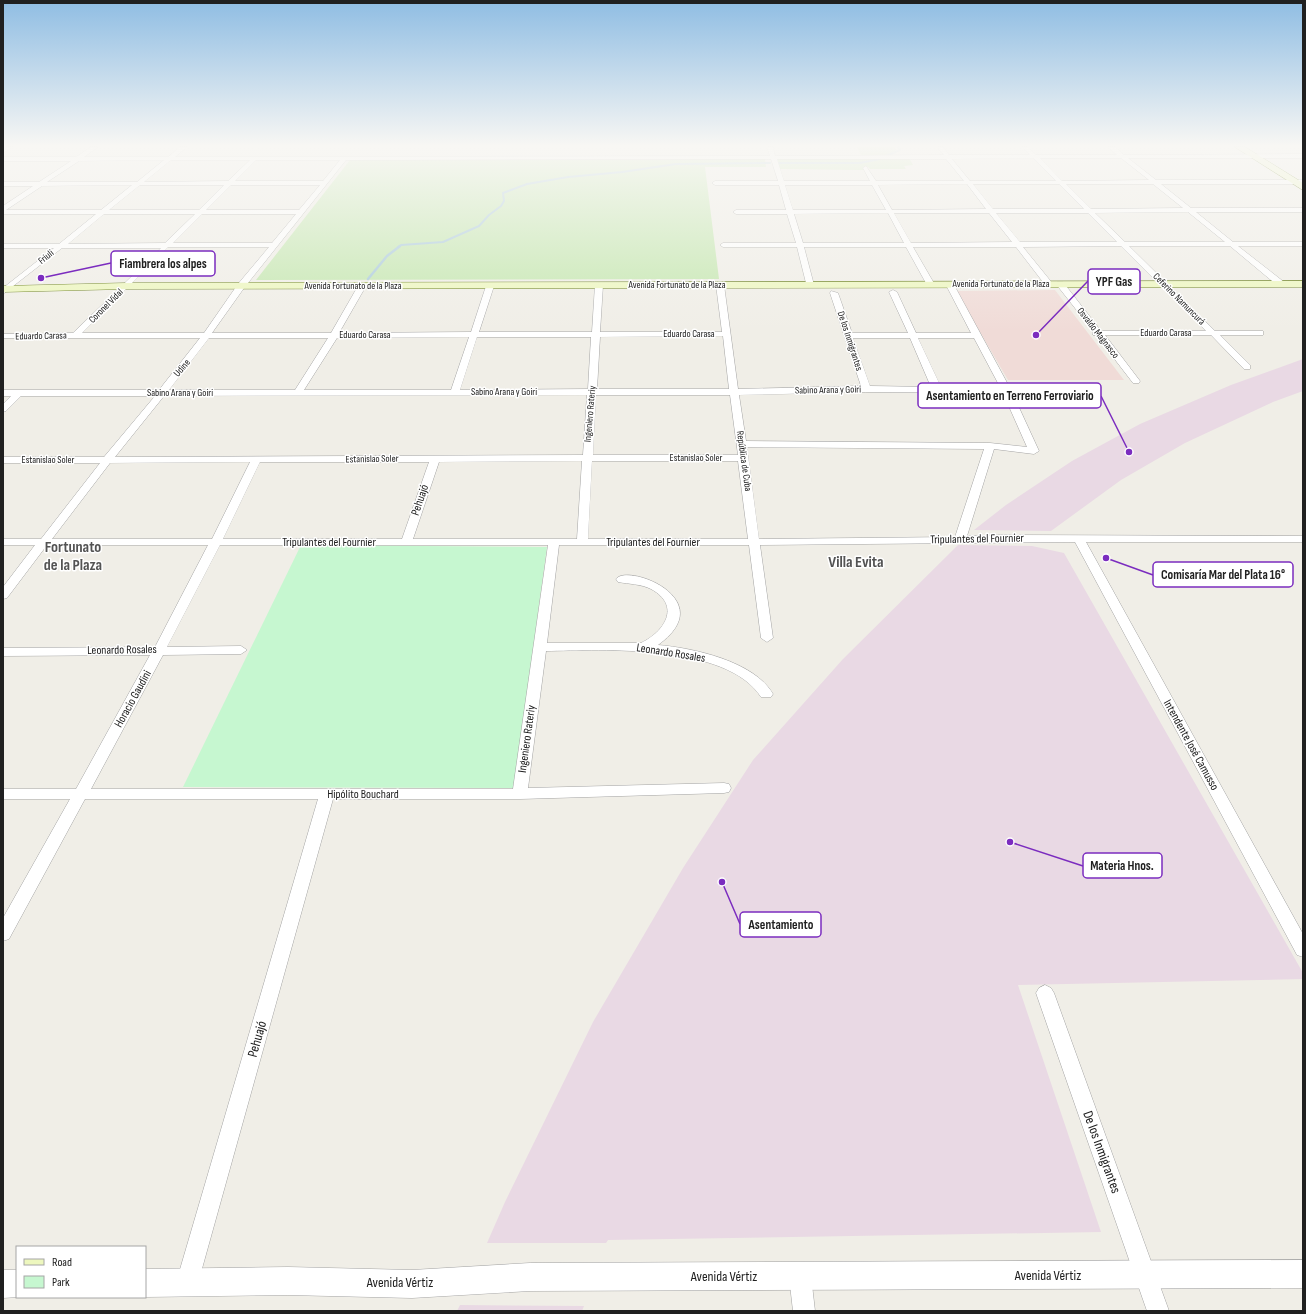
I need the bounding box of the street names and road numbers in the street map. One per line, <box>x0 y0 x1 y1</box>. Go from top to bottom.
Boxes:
street label: Friuli <box>36 247 56 267</box>
street label: Ceferino Namuncurá <box>1150 270 1208 328</box>
street label: Avenida Fortunato de la Plaza <box>951 278 1050 290</box>
street label: Avenida Fortunato de la Plaza <box>627 279 726 291</box>
street label: Avenida Fortunato de la Plaza <box>303 280 402 292</box>
street label: Coronel Vidal <box>86 286 126 326</box>
street label: Osvaldo Magnasco <box>1074 305 1122 361</box>
street label: De los Inmigrantes <box>835 310 865 373</box>
street label: Eduardo Carasa <box>1140 327 1192 339</box>
street label: Eduardo Carasa <box>663 328 715 340</box>
street label: Eduardo Carasa <box>339 329 391 341</box>
street label: Eduardo Carasa <box>15 330 67 342</box>
street label: Udine <box>171 357 193 379</box>
street label: Sabino Arana y Goiri <box>795 383 861 397</box>
street label: Ingeniero Rateriy <box>582 385 598 443</box>
street label: Sabino Arana y Goiri <box>471 386 537 398</box>
street label: Sabino Arana y Goiri <box>147 387 213 399</box>
street label: República de Cuba <box>734 430 754 492</box>
street label: Estanislao Soler <box>670 452 723 464</box>
street label: Estanislao Soler <box>345 453 399 465</box>
street label: Estanislao Soler <box>22 454 75 466</box>
street label: Pehuajó <box>408 483 432 517</box>
street label: Tripulantes del Fournier <box>930 531 1025 547</box>
street label: Tripulantes del Fournier <box>282 535 376 550</box>
street label: Tripulantes del Fournier <box>606 535 700 550</box>
street label: Leonardo Rosales <box>635 640 707 666</box>
street label: Leonardo Rosales <box>87 642 157 658</box>
street label: Horacio Gaudini <box>111 668 155 730</box>
street label: Intendente José Camusso <box>1160 697 1222 793</box>
street label: Ingeniero Rateriy <box>515 704 539 774</box>
street label: Hipólito Bouchard <box>327 787 399 802</box>
street label: Pehuajó <box>244 1019 270 1059</box>
street label: De los Inmigrantes <box>1079 1108 1125 1196</box>
street label: Avenida Vértiz <box>1014 1267 1081 1284</box>
street label: Avenida Vértiz <box>690 1268 757 1285</box>
street label: Avenida Vértiz <box>366 1274 433 1291</box>

